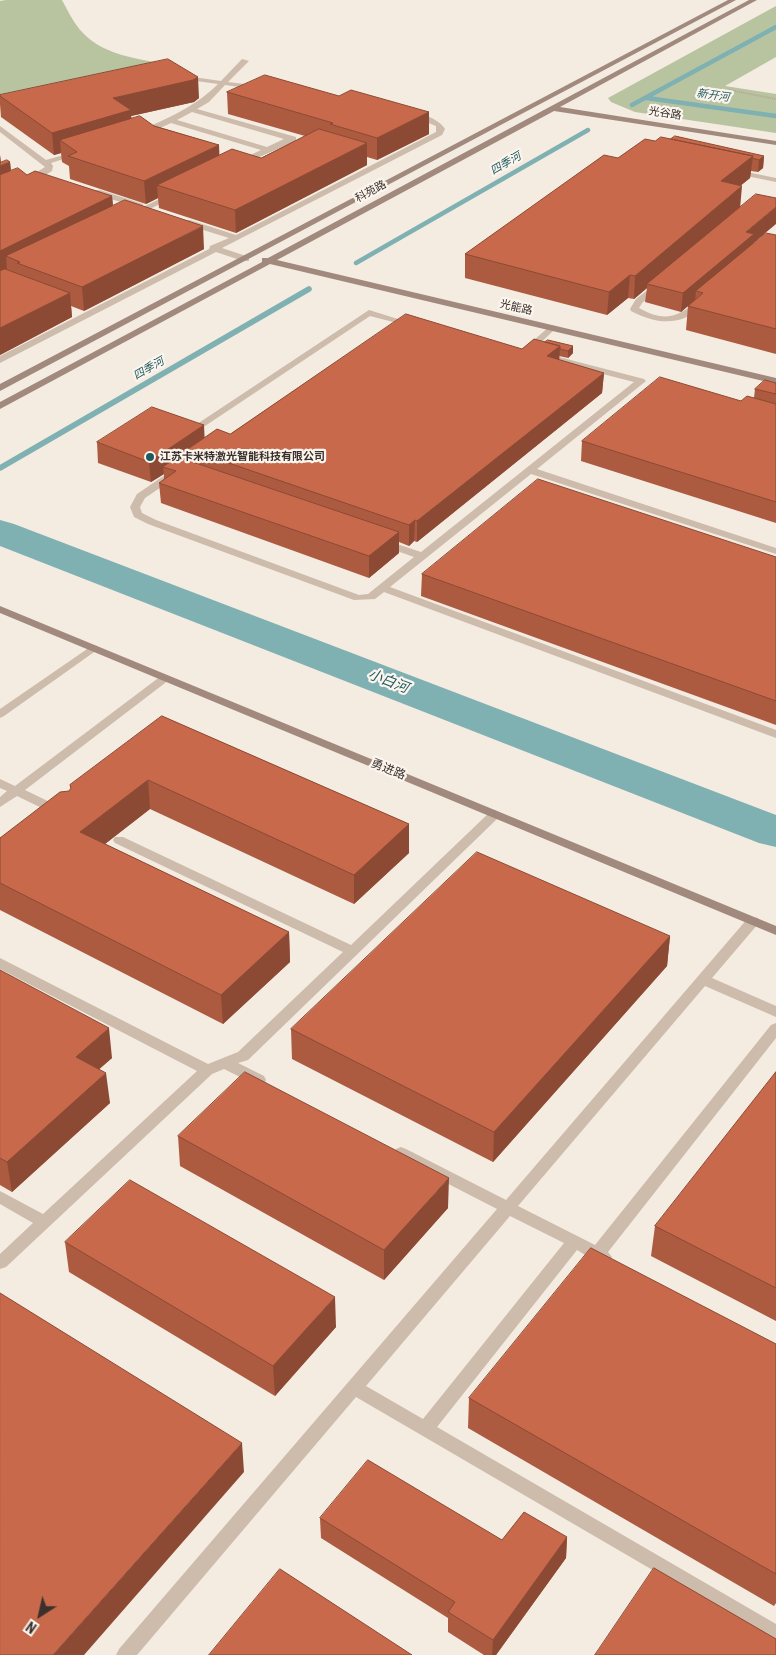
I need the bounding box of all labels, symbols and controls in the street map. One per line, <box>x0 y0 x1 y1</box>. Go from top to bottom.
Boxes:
water label: 新开河 <box>696 87 730 105</box>
street label: 光谷路 <box>648 105 682 123</box>
water label: 四季河 <box>488 150 524 178</box>
street label: 科苑路 <box>353 178 389 206</box>
street label: 光能路 <box>498 298 534 318</box>
water label: 四季河 <box>131 355 167 383</box>
place label: 江苏卡米特激光智能科技有限公司 <box>160 450 325 464</box>
marker: 江苏卡米特激光智能科技有限公司 <box>144 451 156 463</box>
water label: 小白河 <box>365 667 411 697</box>
street label: 勇进路 <box>369 757 407 783</box>
north arrow <box>15 1590 65 1640</box>
text: N <box>23 1618 40 1636</box>

